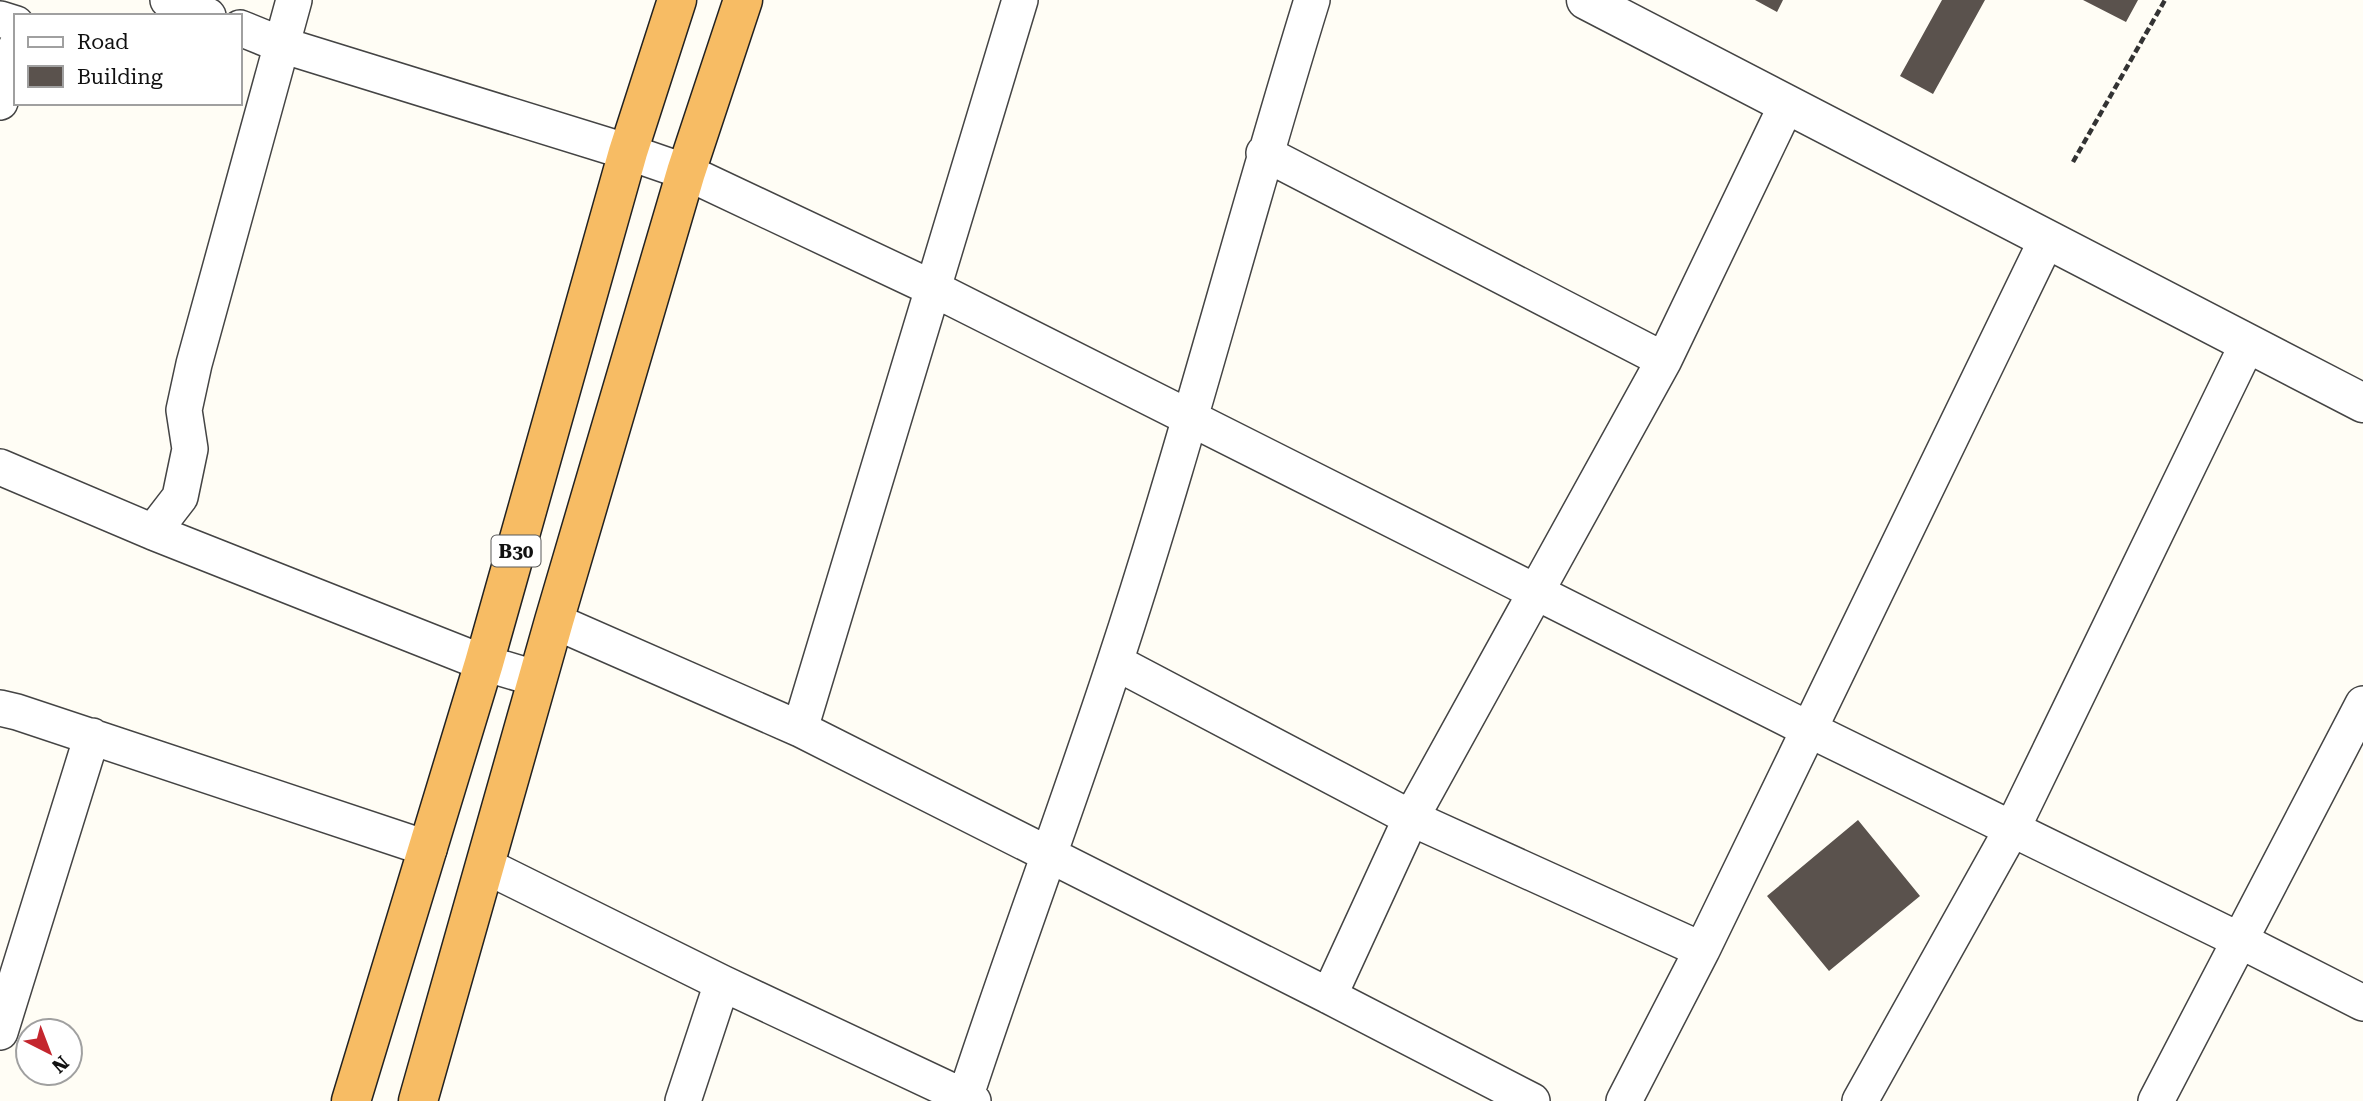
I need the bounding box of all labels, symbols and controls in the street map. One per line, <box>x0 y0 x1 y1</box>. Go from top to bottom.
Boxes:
legend <box>14 14 242 105</box>
text: Road <box>77 30 129 54</box>
text: Building <box>77 65 163 89</box>
road number: B30 <box>491 536 540 566</box>
north arrow <box>14 1017 84 1087</box>
text: N <box>47 1051 73 1078</box>

